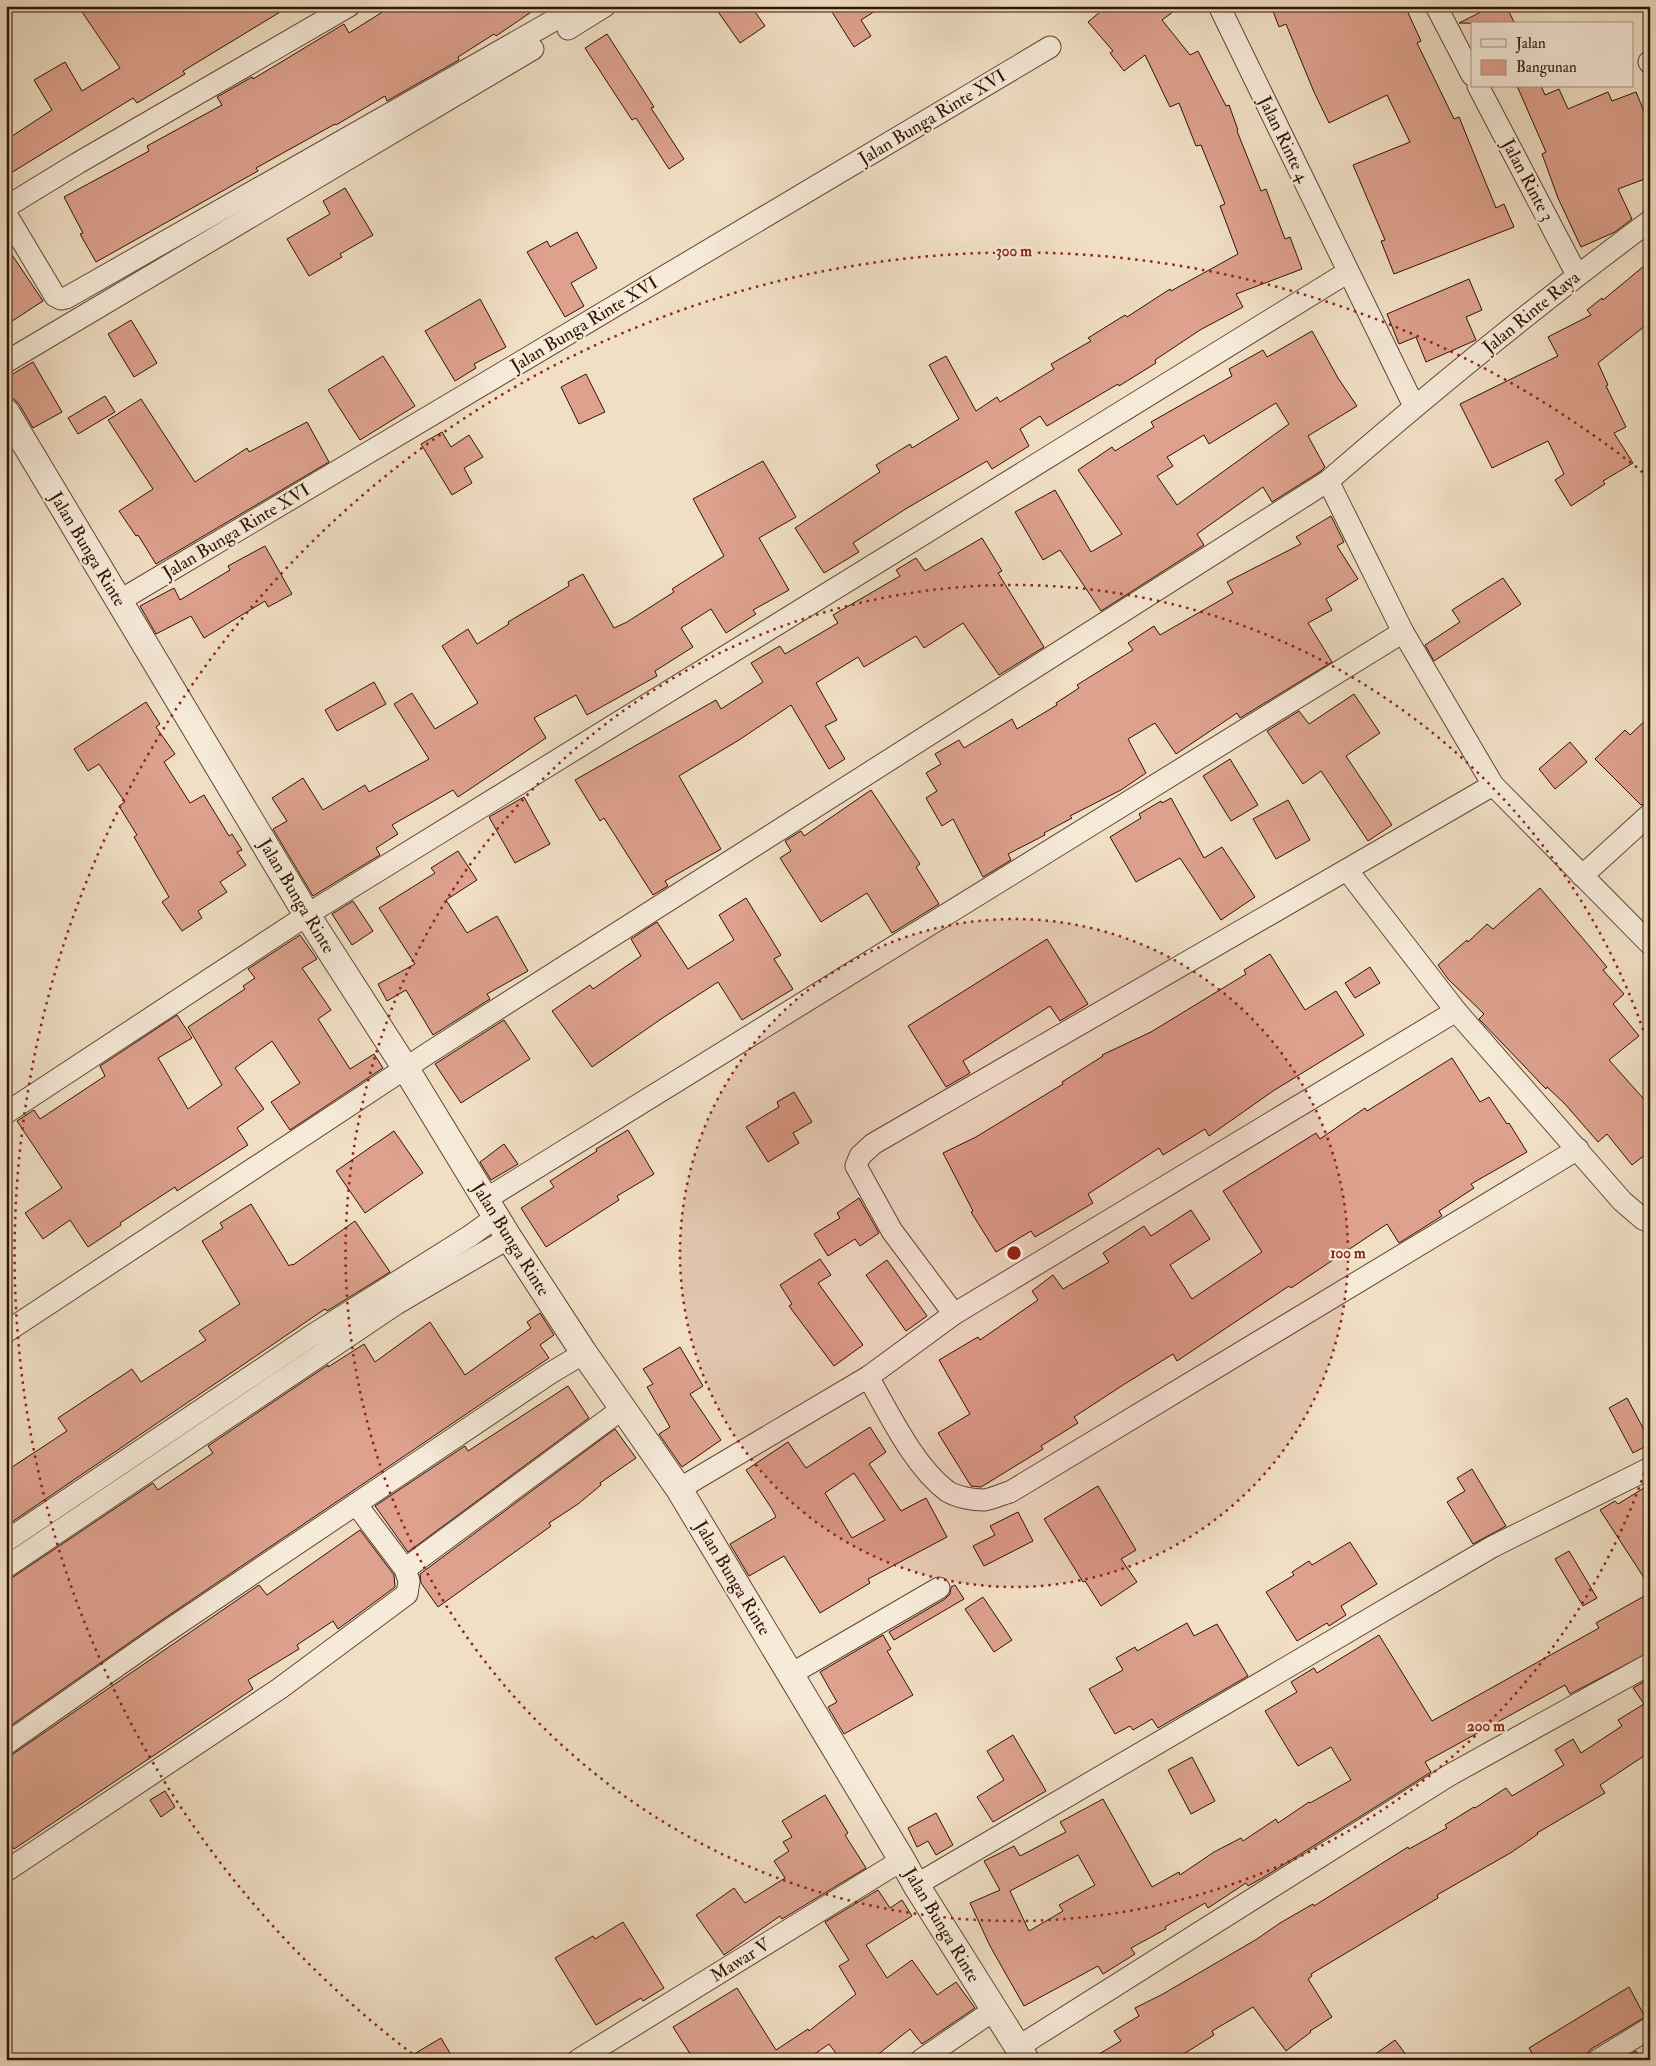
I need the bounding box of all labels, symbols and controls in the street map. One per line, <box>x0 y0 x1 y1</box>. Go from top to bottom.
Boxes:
legend <box>1471 22 1634 88</box>
text: Jalan <box>1515 34 1546 54</box>
text: Bangunan <box>1516 58 1577 77</box>
street label: Jalan Bunga Rinte XVI <box>854 64 1010 171</box>
street label: Jalan Rinte 4 <box>1252 91 1315 187</box>
street label: Jalan Rinte 3 <box>1496 134 1559 225</box>
text: 300 m <box>996 242 1032 261</box>
street label: Jalan Rinte Raya <box>1477 266 1585 359</box>
street label: Jalan Bunga Rinte XVI <box>506 271 662 378</box>
street label: Jalan Bunga Rinte XVI <box>158 478 314 585</box>
street label: Jalan Bunga Rinte <box>44 487 131 611</box>
street label: Jalan Bunga Rinte <box>253 834 340 958</box>
street label: Jalan Bunga Rinte <box>466 1177 555 1301</box>
centre of rings <box>1005 1244 1023 1262</box>
text: 100 m <box>1330 1244 1366 1263</box>
street label: Jalan Bunga Rinte <box>689 1516 776 1640</box>
text: 200 m <box>1467 1717 1505 1736</box>
street label: Jalan Bunga Rinte <box>898 1863 985 1987</box>
street label: Mawar V <box>706 1932 776 1988</box>

